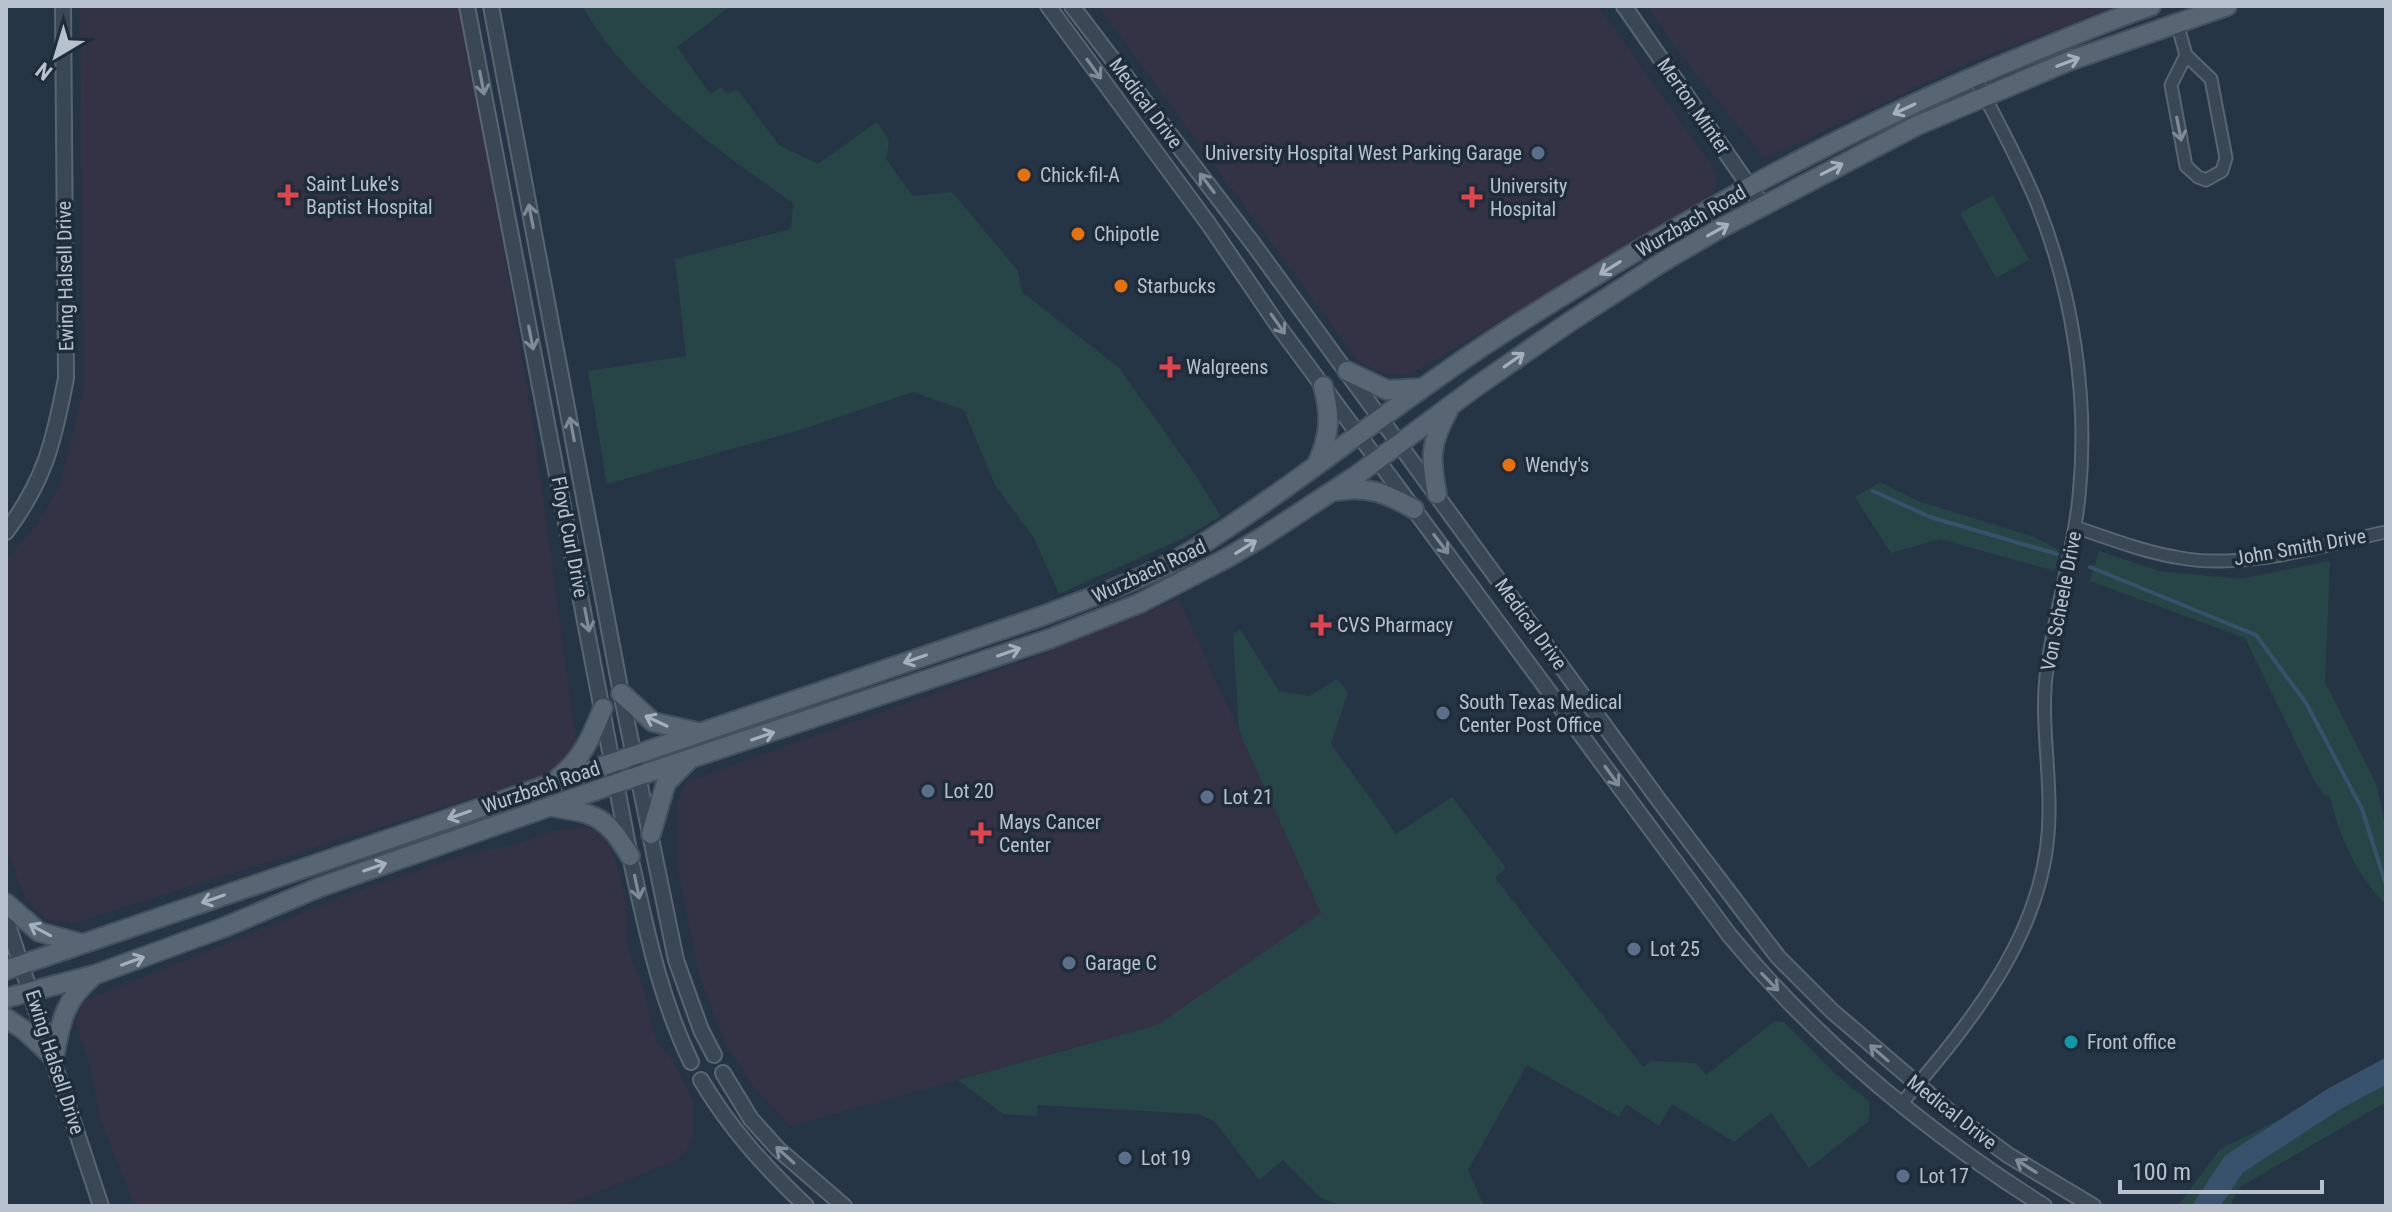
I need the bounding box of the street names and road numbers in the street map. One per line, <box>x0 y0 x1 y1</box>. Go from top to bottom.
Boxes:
street label: Medical Drive <box>1104 53 1188 153</box>
street label: Merton Minter <box>1652 53 1736 159</box>
street label: Wurzbach Road <box>1632 180 1750 262</box>
street label: Ewing Halsell Drive <box>52 201 78 351</box>
street label: Floyd Curl Drive <box>546 474 594 600</box>
street label: John Smith Drive <box>2232 524 2368 570</box>
street label: Von Scheele Drive <box>2036 529 2086 673</box>
street label: Wurzbach Road <box>1088 534 1210 608</box>
street label: Medical Drive <box>1490 574 1572 674</box>
street label: Wurzbach Road <box>479 756 603 818</box>
street label: Ewing Halsell Drive <box>20 987 90 1137</box>
street label: Medical Drive <box>1902 1070 2002 1154</box>

